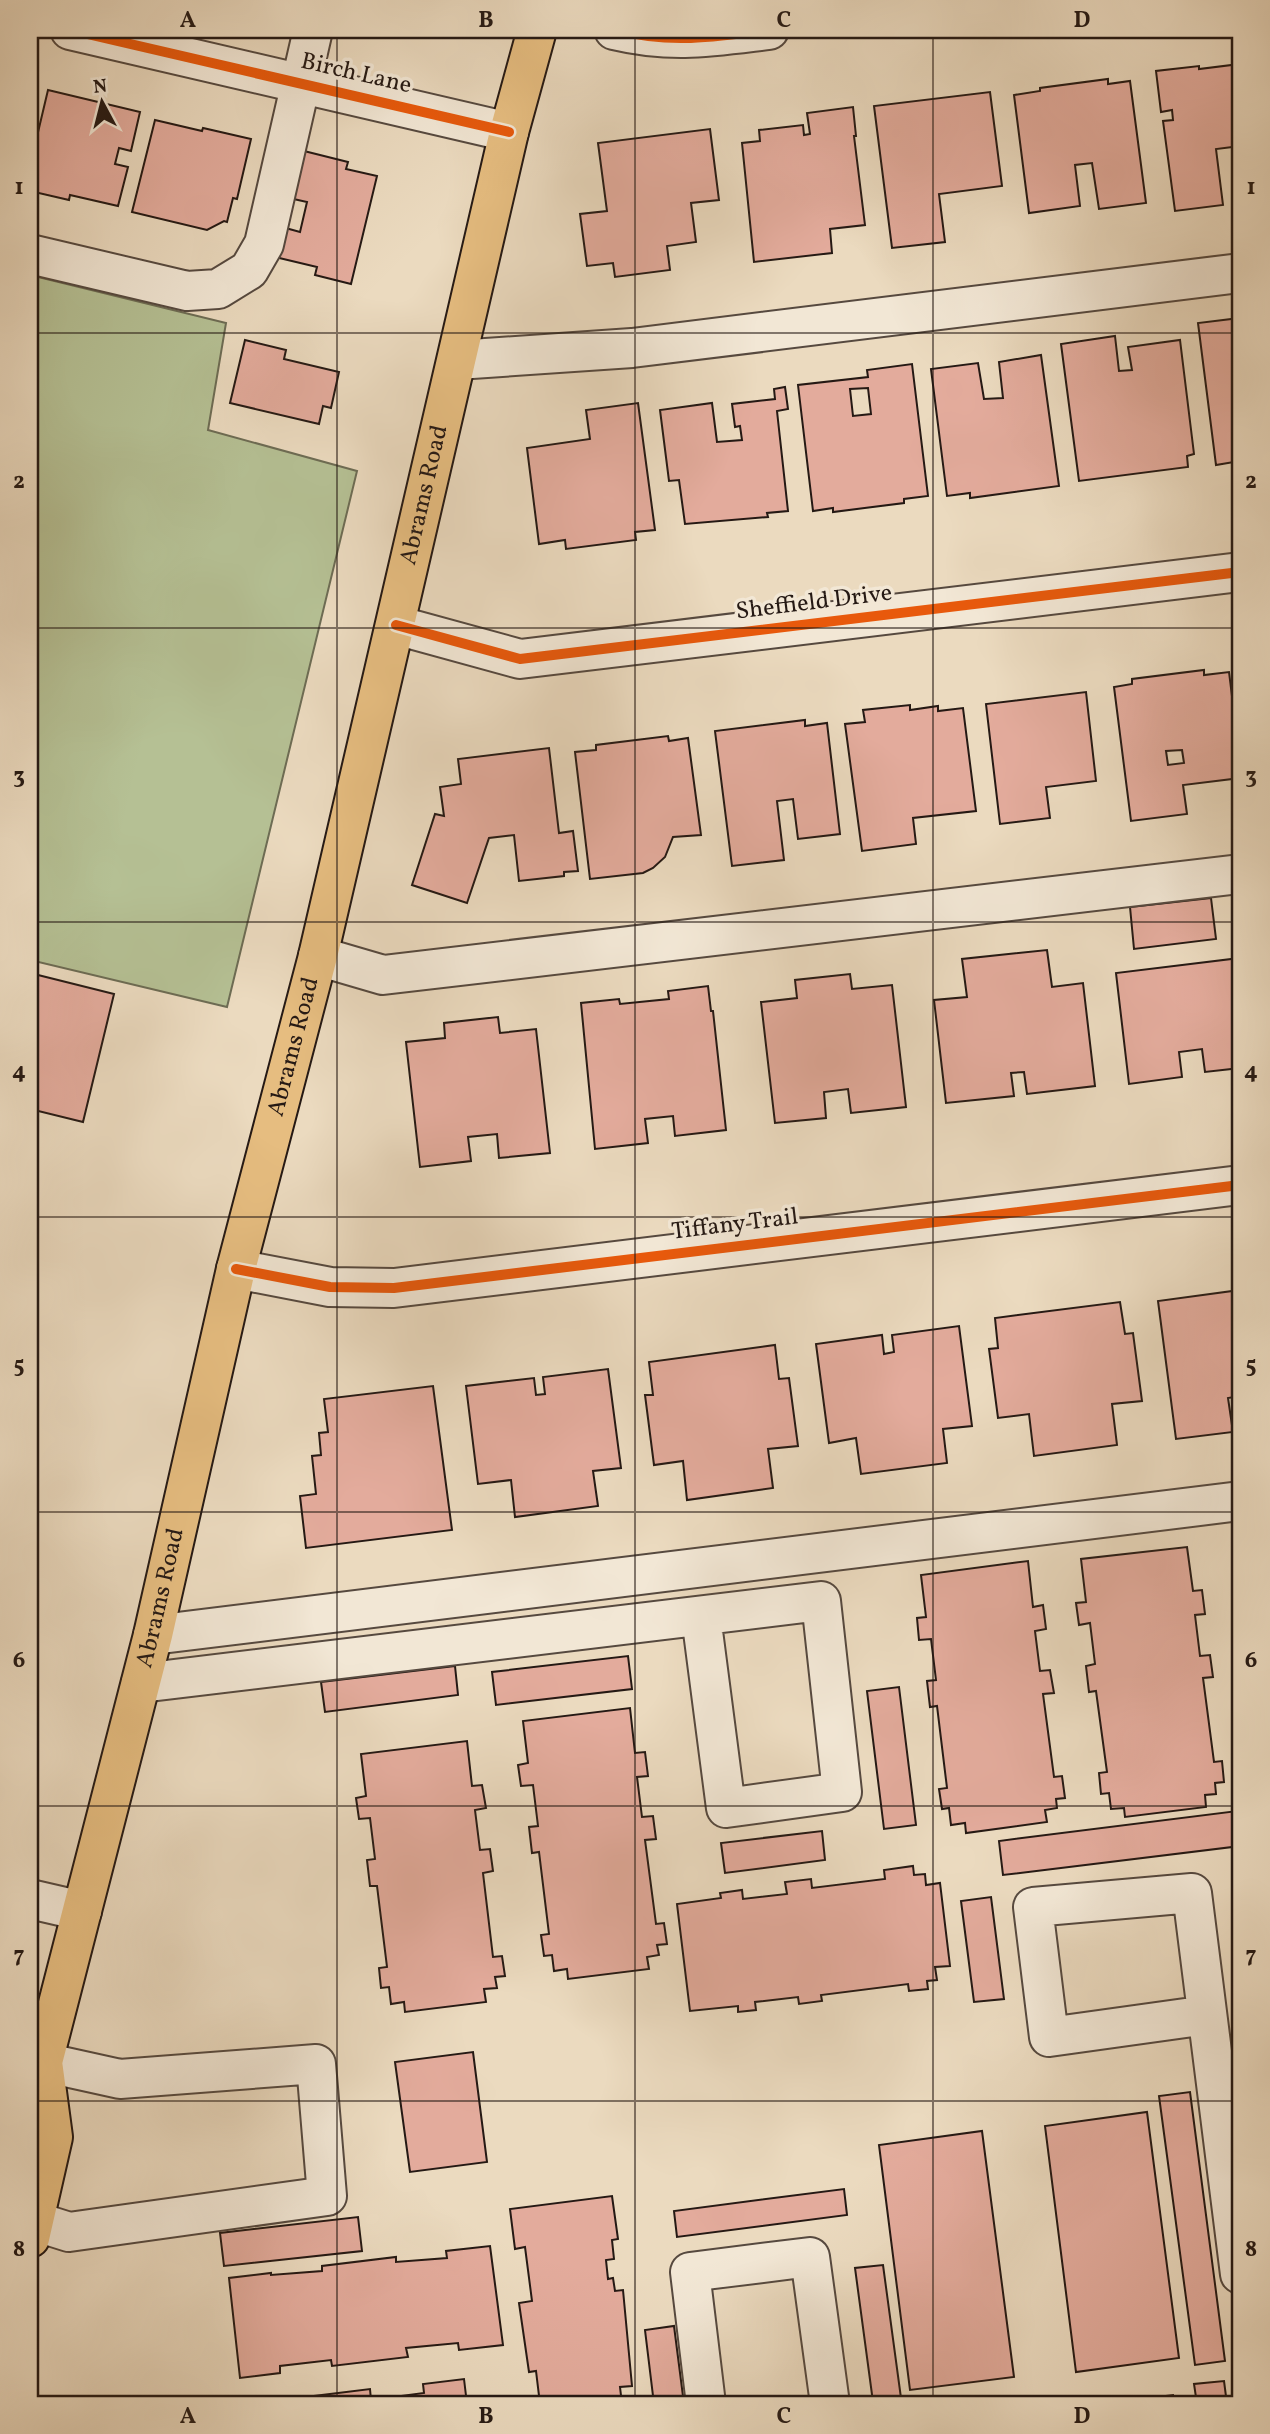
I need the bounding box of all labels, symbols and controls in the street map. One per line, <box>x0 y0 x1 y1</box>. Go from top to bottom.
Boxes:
text: A <box>180 5 196 37</box>
text: B <box>478 5 494 37</box>
text: C <box>777 5 791 37</box>
text: D <box>1074 5 1091 37</box>
street label: Birch Lane <box>297 45 415 103</box>
north arrow <box>66 66 136 136</box>
text: N <box>92 73 109 101</box>
text: 1 <box>14 172 24 204</box>
text: 1 <box>1246 172 1256 204</box>
street label: Abrams Road <box>392 422 457 569</box>
text: 2 <box>13 466 25 498</box>
text: 2 <box>1245 466 1257 498</box>
street label: Sheffield Drive <box>734 577 894 629</box>
text: 3 <box>13 761 25 793</box>
text: 3 <box>1245 761 1257 793</box>
street label: Abrams Road <box>260 974 329 1120</box>
text: 4 <box>12 1056 26 1088</box>
text: 4 <box>1244 1056 1258 1088</box>
street label: Tiffany Trail <box>670 1200 800 1250</box>
text: 5 <box>13 1350 25 1382</box>
text: 5 <box>1245 1350 1257 1382</box>
street label: Abrams Road <box>128 1525 194 1672</box>
text: 6 <box>13 1645 25 1677</box>
text: 6 <box>1245 1645 1257 1677</box>
text: 7 <box>14 1940 25 1972</box>
text: 7 <box>1246 1940 1257 1972</box>
text: 8 <box>13 2234 25 2266</box>
text: 8 <box>1245 2234 1257 2266</box>
text: A <box>180 2401 196 2433</box>
text: B <box>478 2401 494 2433</box>
text: C <box>777 2401 791 2433</box>
text: D <box>1074 2401 1091 2433</box>

